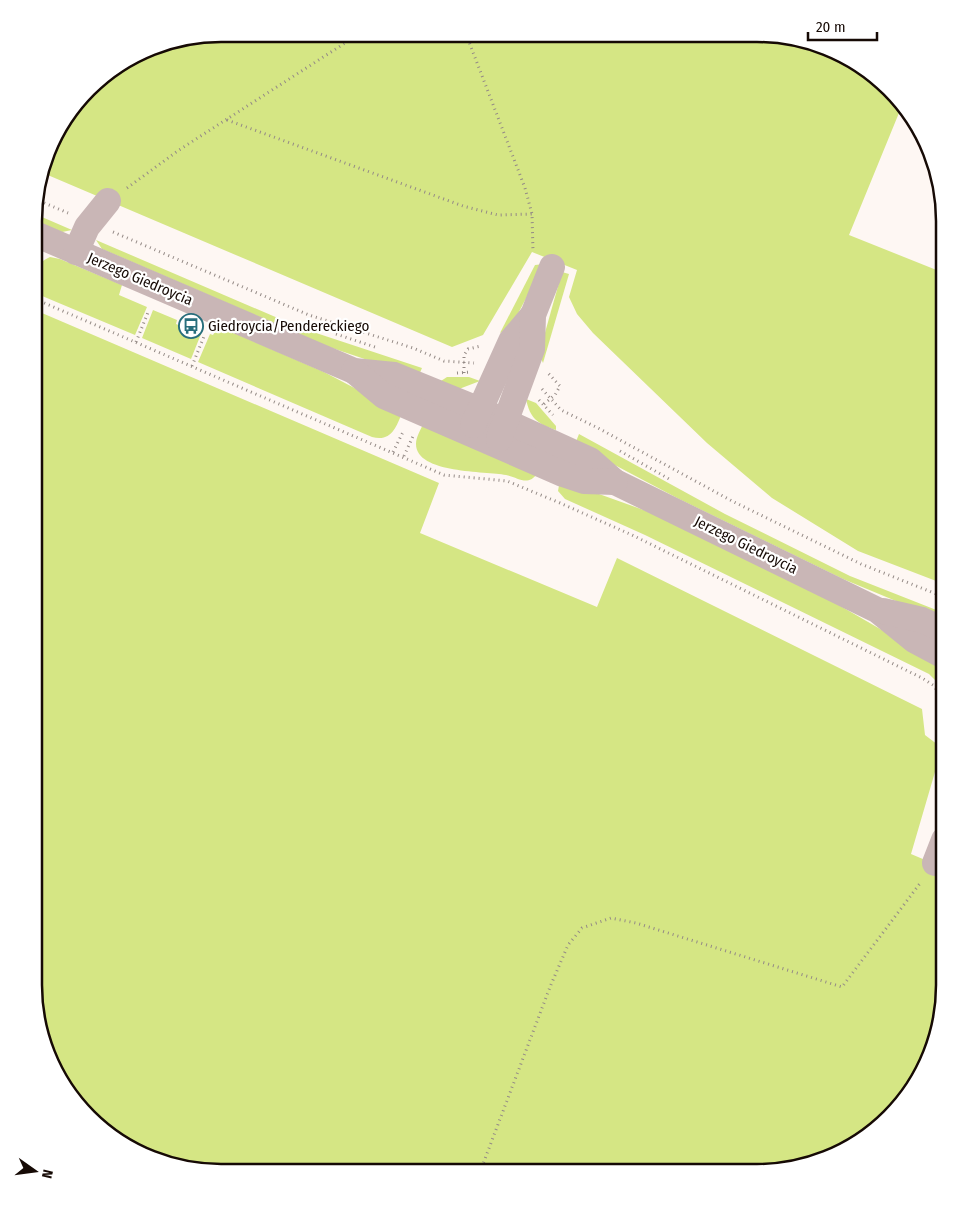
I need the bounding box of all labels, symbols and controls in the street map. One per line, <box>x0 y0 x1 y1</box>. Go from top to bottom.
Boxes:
scale bar <box>808 10 877 42</box>
text: 20 m <box>816 18 846 36</box>
street label: Jerzego Giedroycia <box>85 249 195 309</box>
bus stop icon: Giedroycia/Pendereckiego <box>178 313 204 339</box>
place label: Giedroycia/Pendereckiego <box>208 317 369 335</box>
street label: Jerzego Giedroycia <box>691 512 801 578</box>
north arrow <box>10 1146 60 1196</box>
text: N <box>38 1168 56 1180</box>

